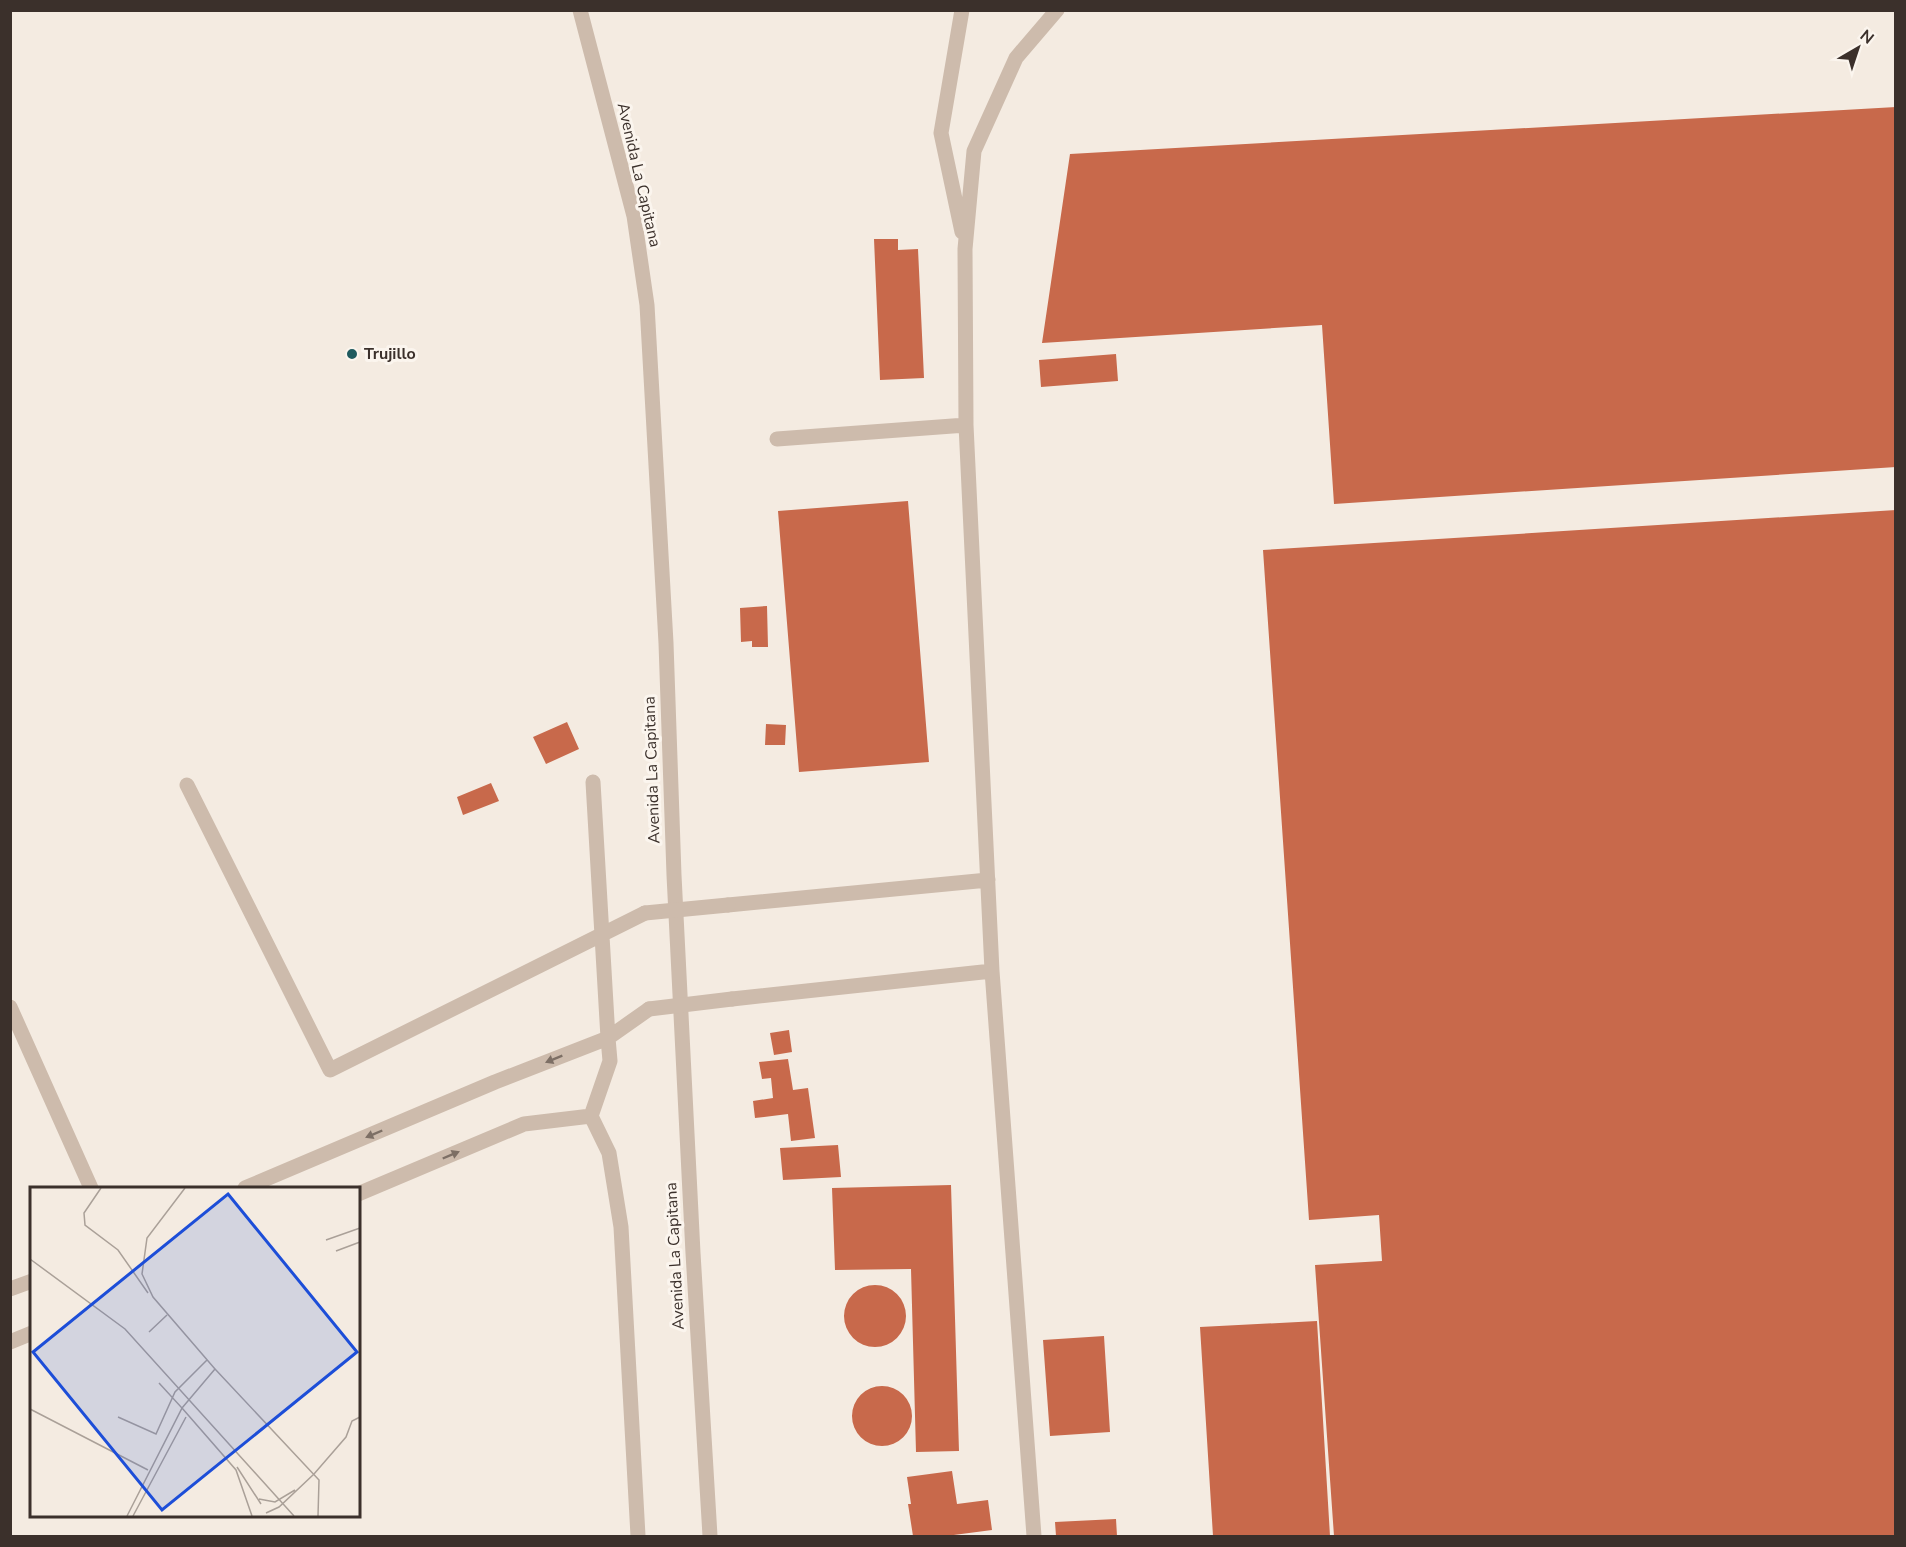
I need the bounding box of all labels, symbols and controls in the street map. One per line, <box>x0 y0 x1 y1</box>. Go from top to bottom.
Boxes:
north arrow <box>1828 18 1888 78</box>
text: N <box>1855 25 1878 49</box>
street label: Avenida La Capitana <box>612 101 666 249</box>
place label: Trujillo <box>364 343 416 365</box>
marker: Trujillo <box>345 347 359 361</box>
street label: Avenida La Capitana <box>638 696 666 844</box>
one-way arrow <box>545 1055 563 1064</box>
one-way arrow <box>365 1129 382 1138</box>
one-way arrow <box>442 1150 460 1159</box>
street label: Avenida La Capitana <box>660 1182 690 1330</box>
inset map <box>30 1187 360 1517</box>

